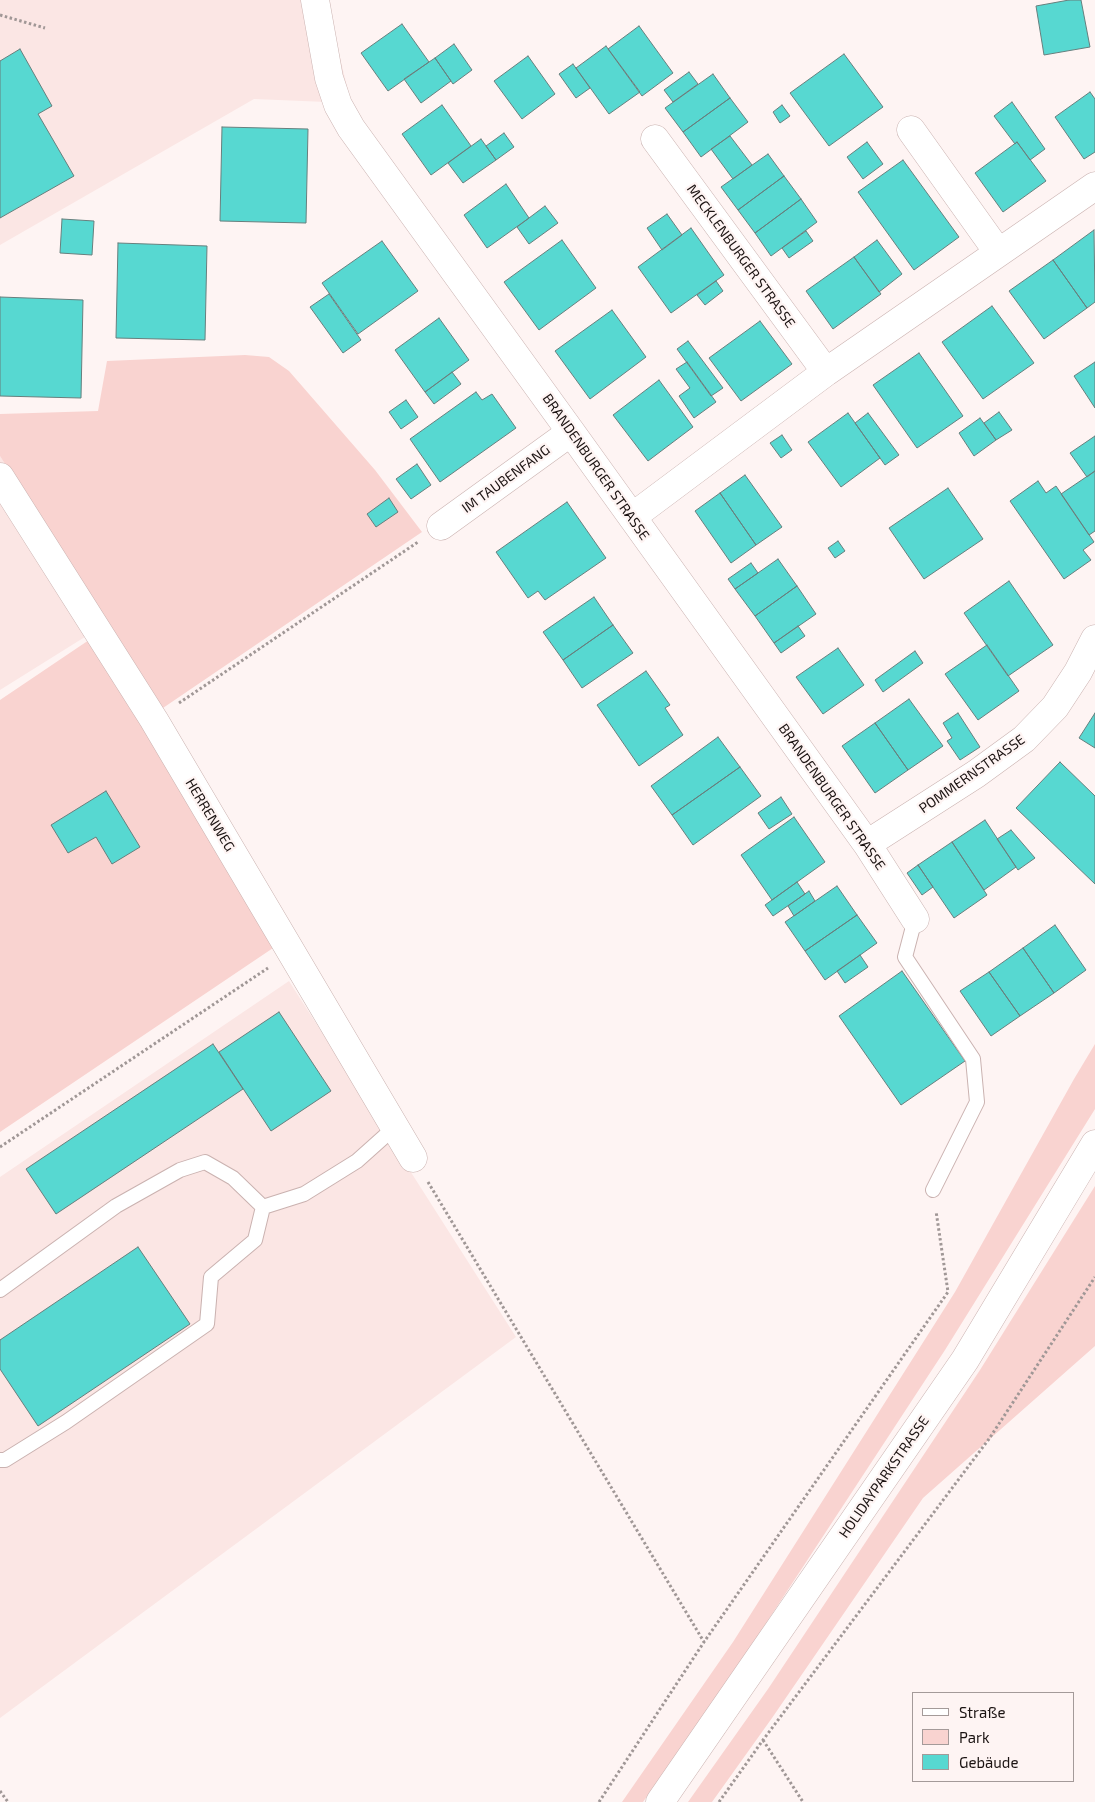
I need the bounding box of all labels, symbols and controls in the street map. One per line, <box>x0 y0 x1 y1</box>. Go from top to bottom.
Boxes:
street label: MECKLENBURGER STRASSE <box>683 181 799 331</box>
street label: BRANDENBURGER STRASSE <box>539 391 653 543</box>
street label: IM TAUBENFANG <box>459 441 553 517</box>
street label: BRANDENBURGER STRASSE <box>775 721 889 873</box>
street label: POMMERNSTRASSE <box>916 731 1028 817</box>
street label: HERRENWEG <box>182 776 238 854</box>
street label: HOLIDAYPARKSTRASSE <box>836 1413 932 1541</box>
legend <box>912 1692 1075 1782</box>
text: Straße <box>959 1703 1005 1721</box>
text: Park <box>959 1728 990 1746</box>
text: Gebäude <box>959 1753 1018 1771</box>

